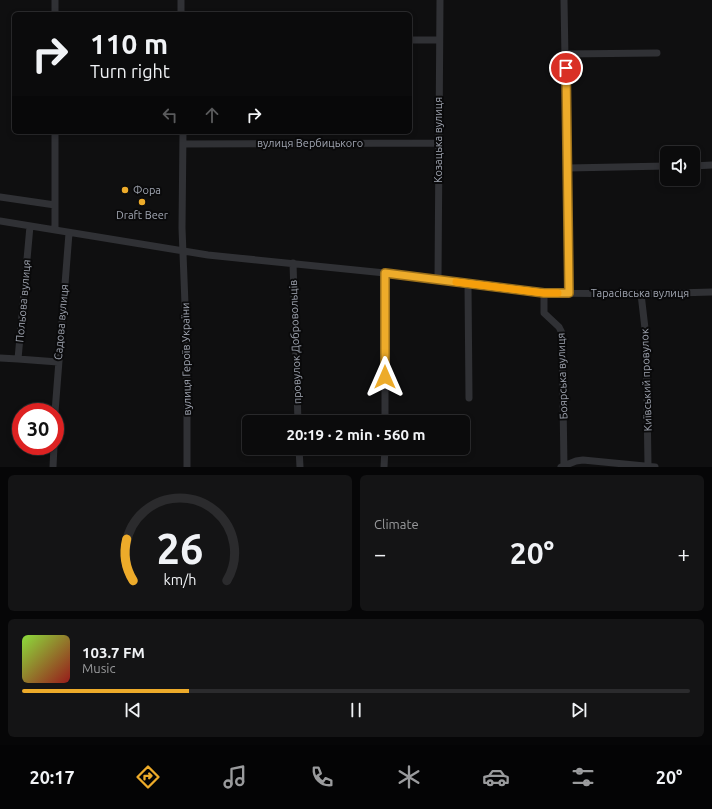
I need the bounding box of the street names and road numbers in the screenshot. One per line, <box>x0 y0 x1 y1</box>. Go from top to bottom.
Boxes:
street label: Козацька вулиця <box>432 97 444 183</box>
street label: вулиця Вербицького <box>257 137 363 149</box>
street label: Польова вулиця <box>13 259 33 343</box>
street label: провулок Добровольців <box>287 280 303 404</box>
street label: Садова вулиця <box>52 284 70 360</box>
street label: Тарасівська вулиця <box>591 287 689 299</box>
street label: вулиця Героїв України <box>179 302 193 416</box>
street label: Київський провулок <box>638 328 654 432</box>
street label: Боярська вулиця <box>554 332 570 420</box>

